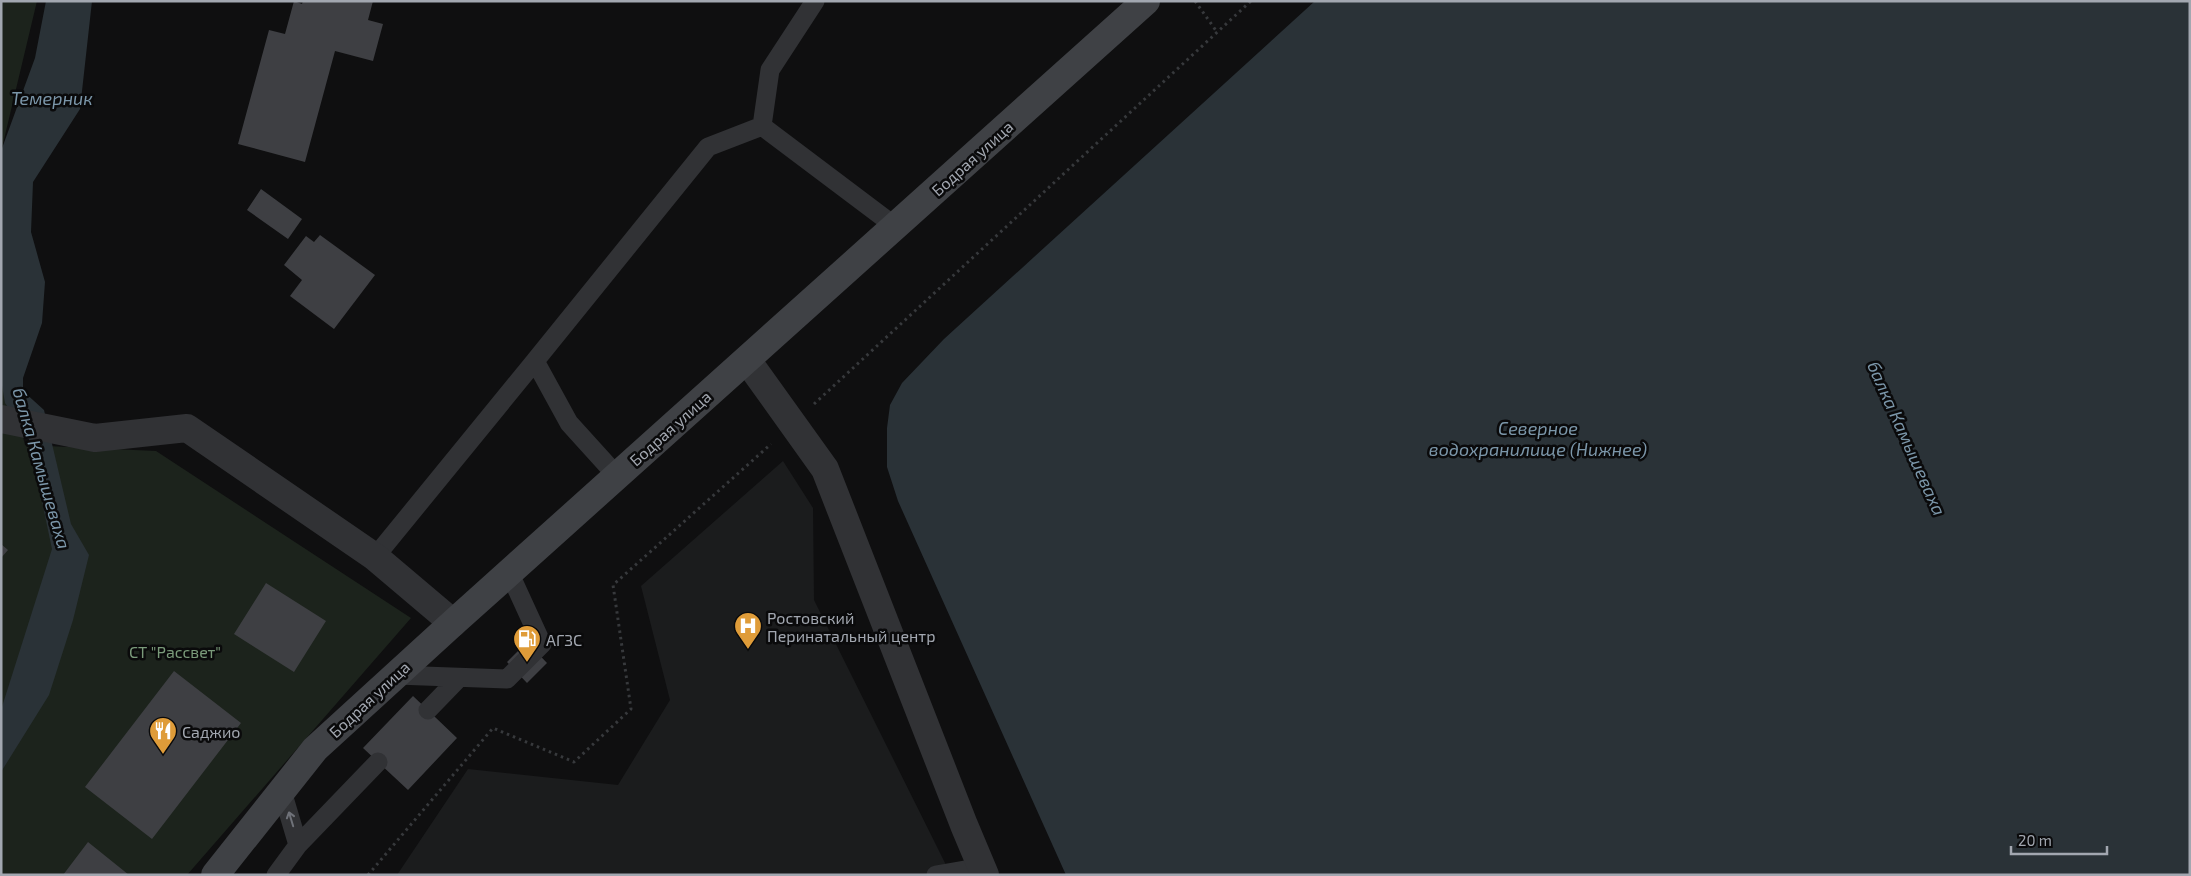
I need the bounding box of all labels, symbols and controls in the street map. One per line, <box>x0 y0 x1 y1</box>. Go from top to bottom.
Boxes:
water label: Темерник <box>11 87 93 109</box>
street label: Бодрая улица <box>927 116 1017 200</box>
water label: балка Камышеваха <box>1863 357 1951 519</box>
water label: балка Камышеваха <box>8 385 76 551</box>
street label: Бодрая улица <box>625 386 715 470</box>
water label: Северное водохранилище (Нижнее) <box>1429 417 1648 460</box>
place label: Ростовский Перинатальный центр <box>767 608 936 645</box>
hospital icon: Ростовский Перинатальный центр <box>733 611 763 650</box>
fuel station icon: АГЗС <box>512 624 542 663</box>
place label: АГЗС <box>546 630 582 649</box>
park label: СТ "Рассвет" <box>129 642 221 661</box>
street label: Бодрая улица <box>325 657 414 742</box>
restaurant icon: Саджио <box>148 716 178 755</box>
place label: Саджио <box>182 722 241 741</box>
one-way arrow <box>285 811 295 827</box>
scale bar <box>2011 824 2107 856</box>
text: 20 m <box>2018 831 2052 849</box>

